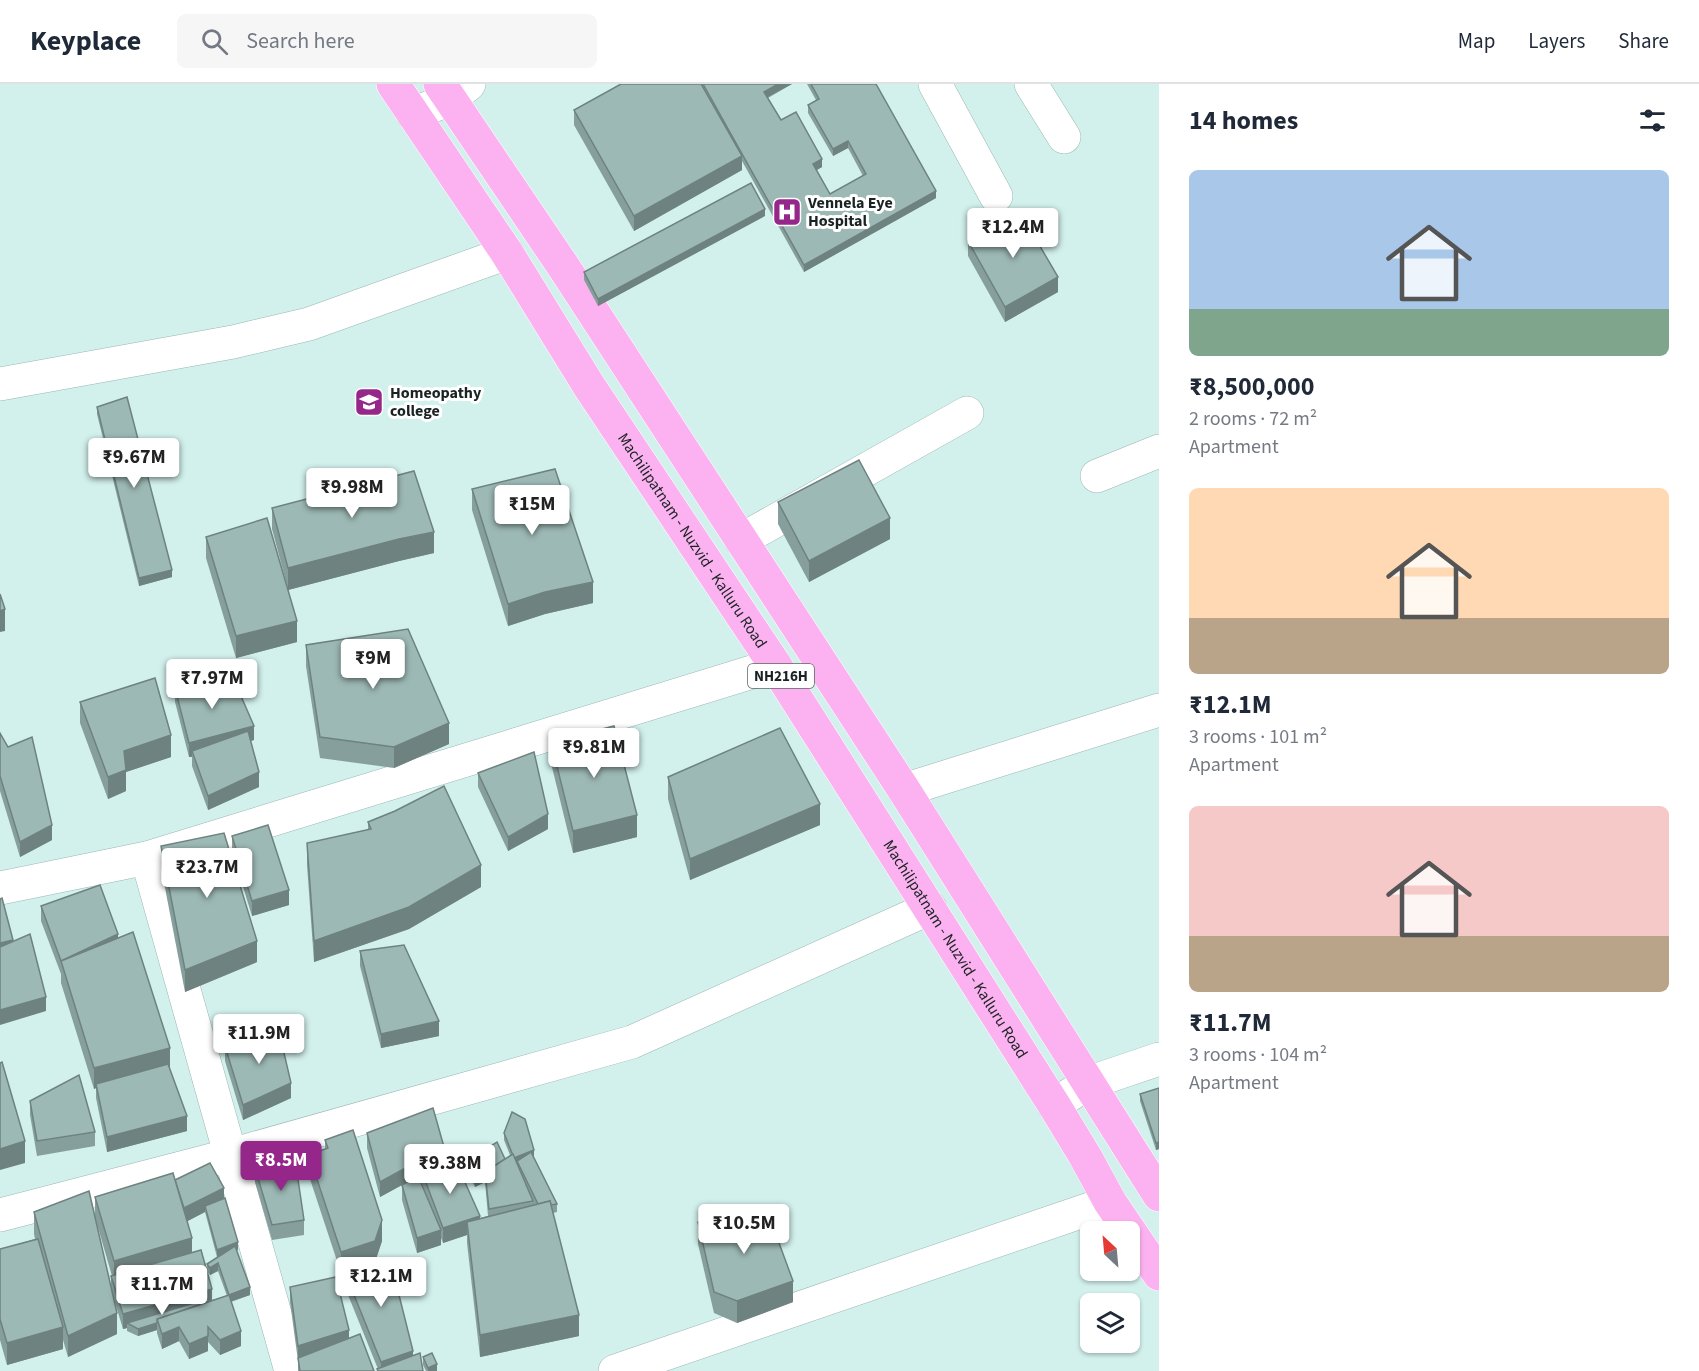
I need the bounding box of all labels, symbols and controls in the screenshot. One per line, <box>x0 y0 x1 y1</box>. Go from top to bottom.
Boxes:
search box <box>177 14 597 68</box>
text: Keyplace <box>30 21 141 61</box>
icon: search <box>198 25 231 58</box>
text: Search here <box>246 25 355 57</box>
text: Map <box>1458 26 1495 56</box>
text: Layers <box>1528 26 1585 56</box>
text: Share <box>1618 26 1669 56</box>
text: 14 homes <box>1189 102 1298 139</box>
icon: filters <box>1636 104 1669 137</box>
place label: Vennela Eye Hospital <box>807 192 893 232</box>
hospital icon: Vennela Eye Hospital <box>771 196 803 228</box>
pin: ₹12.4M <box>964 208 1062 259</box>
icon: home <box>1375 209 1483 317</box>
text: ₹12.4M <box>981 213 1045 241</box>
text: ₹8,500,000 <box>1189 368 1314 405</box>
place label: Homeopathy college <box>390 382 482 422</box>
school or university icon: Homeopathy college <box>353 386 385 418</box>
text: 2 rooms · 72 m² <box>1189 405 1317 433</box>
street label: Machilipatnam - Nuzvid - Kalluru Road <box>612 429 772 653</box>
text: Apartment <box>1189 433 1279 461</box>
pin: ₹9.67M <box>85 438 183 489</box>
text: ₹9.67M <box>102 443 166 471</box>
pin: ₹9.98M <box>303 468 401 519</box>
text: ₹9.98M <box>320 473 384 501</box>
pin: ₹15M <box>496 485 568 536</box>
text: ₹15M <box>509 490 555 518</box>
icon: home <box>1375 527 1483 635</box>
pin: ₹9M <box>344 639 402 690</box>
text: ₹9M <box>355 644 391 672</box>
pin: ₹7.97M <box>163 659 261 710</box>
text: ₹7.97M <box>180 664 244 692</box>
road number: NH216H <box>748 664 814 688</box>
text: ₹12.1M <box>1189 686 1272 723</box>
text: 3 rooms · 101 m² <box>1189 723 1327 751</box>
pin: ₹9.81M <box>545 728 643 779</box>
text: ₹9.81M <box>562 733 626 761</box>
text: Apartment <box>1189 751 1279 779</box>
street label: Machilipatnam - Nuzvid - Kalluru Road <box>878 836 1033 1063</box>
icon: home <box>1375 845 1483 953</box>
pin: ₹23.7M <box>158 848 256 899</box>
text: ₹23.7M <box>175 853 239 881</box>
text: ₹11.7M <box>1189 1004 1272 1041</box>
pin: ₹11.9M <box>210 1014 308 1065</box>
text: ₹11.9M <box>227 1019 291 1047</box>
text: 3 rooms · 104 m² <box>1189 1041 1327 1069</box>
text: Apartment <box>1189 1069 1279 1097</box>
pin: ₹8.5M <box>239 1141 323 1192</box>
pin: ₹9.38M <box>401 1144 499 1195</box>
text: ₹8.5M <box>255 1146 307 1174</box>
text: ₹9.38M <box>418 1149 482 1177</box>
pin: ₹10.5M <box>695 1204 793 1255</box>
text: ₹10.5M <box>712 1209 776 1237</box>
north arrow <box>1080 1221 1140 1281</box>
map controls <box>1080 1221 1140 1353</box>
pin: ₹12.1M <box>332 1257 430 1308</box>
text: ₹12.1M <box>349 1262 413 1290</box>
pin: ₹11.7M <box>113 1265 211 1316</box>
text: ₹11.7M <box>130 1270 194 1298</box>
button: layers <box>1080 1293 1140 1353</box>

